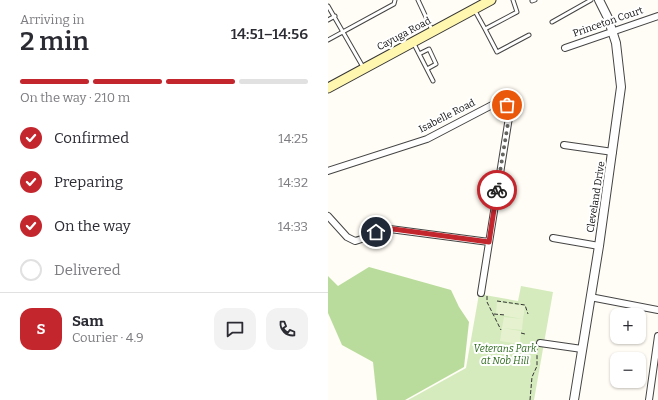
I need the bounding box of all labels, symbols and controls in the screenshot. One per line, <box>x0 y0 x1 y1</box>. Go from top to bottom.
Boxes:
street label: Princeton Court <box>571 4 645 40</box>
text: Arriving in <box>20 12 85 27</box>
street label: Cayuga Road <box>375 15 433 53</box>
text: 14:51–14:56 <box>231 25 308 43</box>
text: 2 min <box>20 26 89 57</box>
pin <box>490 88 524 122</box>
text: On the way · 210 m <box>20 90 130 105</box>
icon: bag <box>496 94 518 116</box>
street label: Isabelle Road <box>417 97 477 135</box>
icon: check <box>20 127 42 149</box>
text: Confirmed <box>54 129 129 147</box>
text: 14:25 <box>278 131 308 146</box>
street label: Cleveland Drive <box>584 161 608 233</box>
courier <box>477 170 517 210</box>
icon: check <box>20 171 42 193</box>
text: Preparing <box>54 173 123 191</box>
text: 14:32 <box>278 175 308 190</box>
icon: bike <box>486 179 508 201</box>
icon: check <box>20 215 42 237</box>
pin <box>359 215 393 249</box>
text: On the way <box>54 217 131 235</box>
text: 14:33 <box>278 219 308 234</box>
icon: home <box>365 221 387 243</box>
text: Delivered <box>54 261 121 279</box>
button: chat <box>214 308 256 350</box>
button: phone <box>266 308 308 350</box>
map controls <box>610 308 646 388</box>
button: + <box>610 308 646 344</box>
text: Sam <box>72 312 104 330</box>
text: S <box>36 320 46 338</box>
text: Courier · 4.9 <box>72 330 144 345</box>
park label: Veterans Park at Nob Hill <box>474 343 537 367</box>
button: − <box>610 352 646 388</box>

